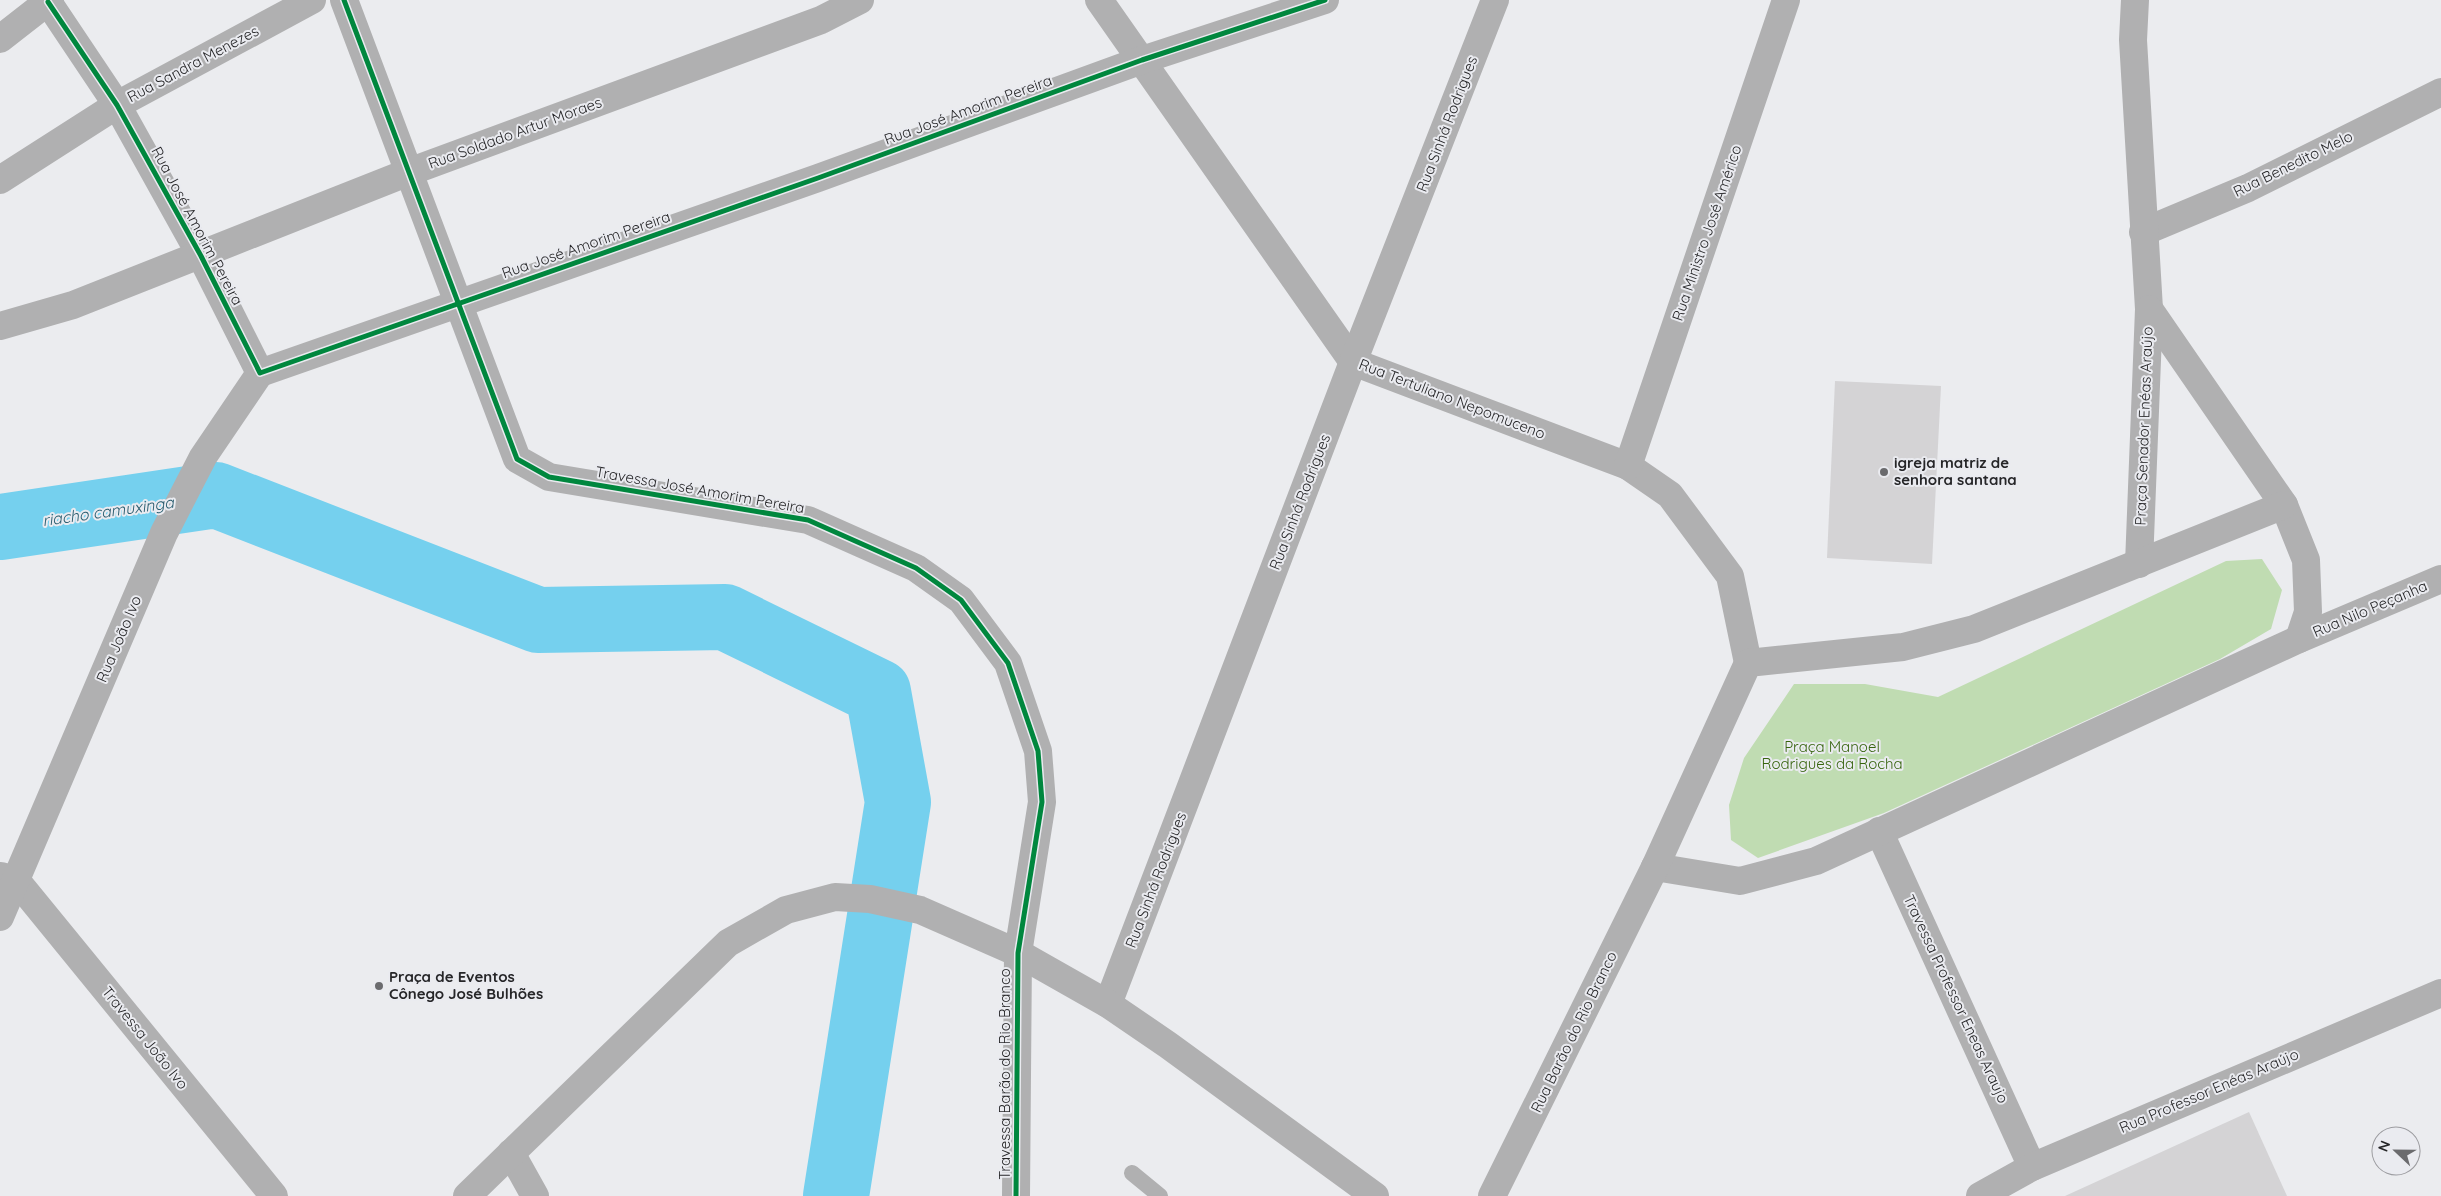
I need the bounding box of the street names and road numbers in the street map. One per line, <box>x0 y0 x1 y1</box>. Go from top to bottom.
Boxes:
street label: Rua Sandra Menezes <box>124 21 262 106</box>
street label: Rua Sinhá Rodrigues <box>1412 53 1481 194</box>
street label: Rua José Amorim Pereira <box>881 70 1054 149</box>
street label: Rua Soldado Artur Moraes <box>425 92 604 173</box>
street label: Rua Benedito Melo <box>2230 126 2356 201</box>
street label: Rua Ministro José Américo <box>1667 142 1746 323</box>
street label: Rua José Amorim Pereira <box>147 143 247 308</box>
street label: Rua José Amorim Pereira <box>499 207 673 282</box>
street label: Praça Senador Enéas Araújo <box>2131 326 2156 526</box>
street label: Rua Tertuliano Nepomuceno <box>1356 354 1548 443</box>
street label: Rua Sinhá Rodrigues <box>1265 431 1334 572</box>
street label: Travessa José Amorim Pereira <box>594 462 806 517</box>
street label: Rua Nilo Peçanha <box>2310 576 2430 641</box>
street label: Rua João Ivo <box>92 593 145 685</box>
street label: Rua Sinhá Rodrigues <box>1121 809 1190 950</box>
street label: Travessa Professor Eneas Araujo <box>1900 891 2013 1106</box>
street label: Rua Barão do Rio Branco <box>1526 948 1621 1115</box>
street label: Travessa Barão do Rio Branco <box>995 968 1014 1180</box>
street label: Travessa João Ivo <box>98 982 193 1093</box>
street label: Rua Professor Enéas Araújo <box>2116 1044 2301 1137</box>

